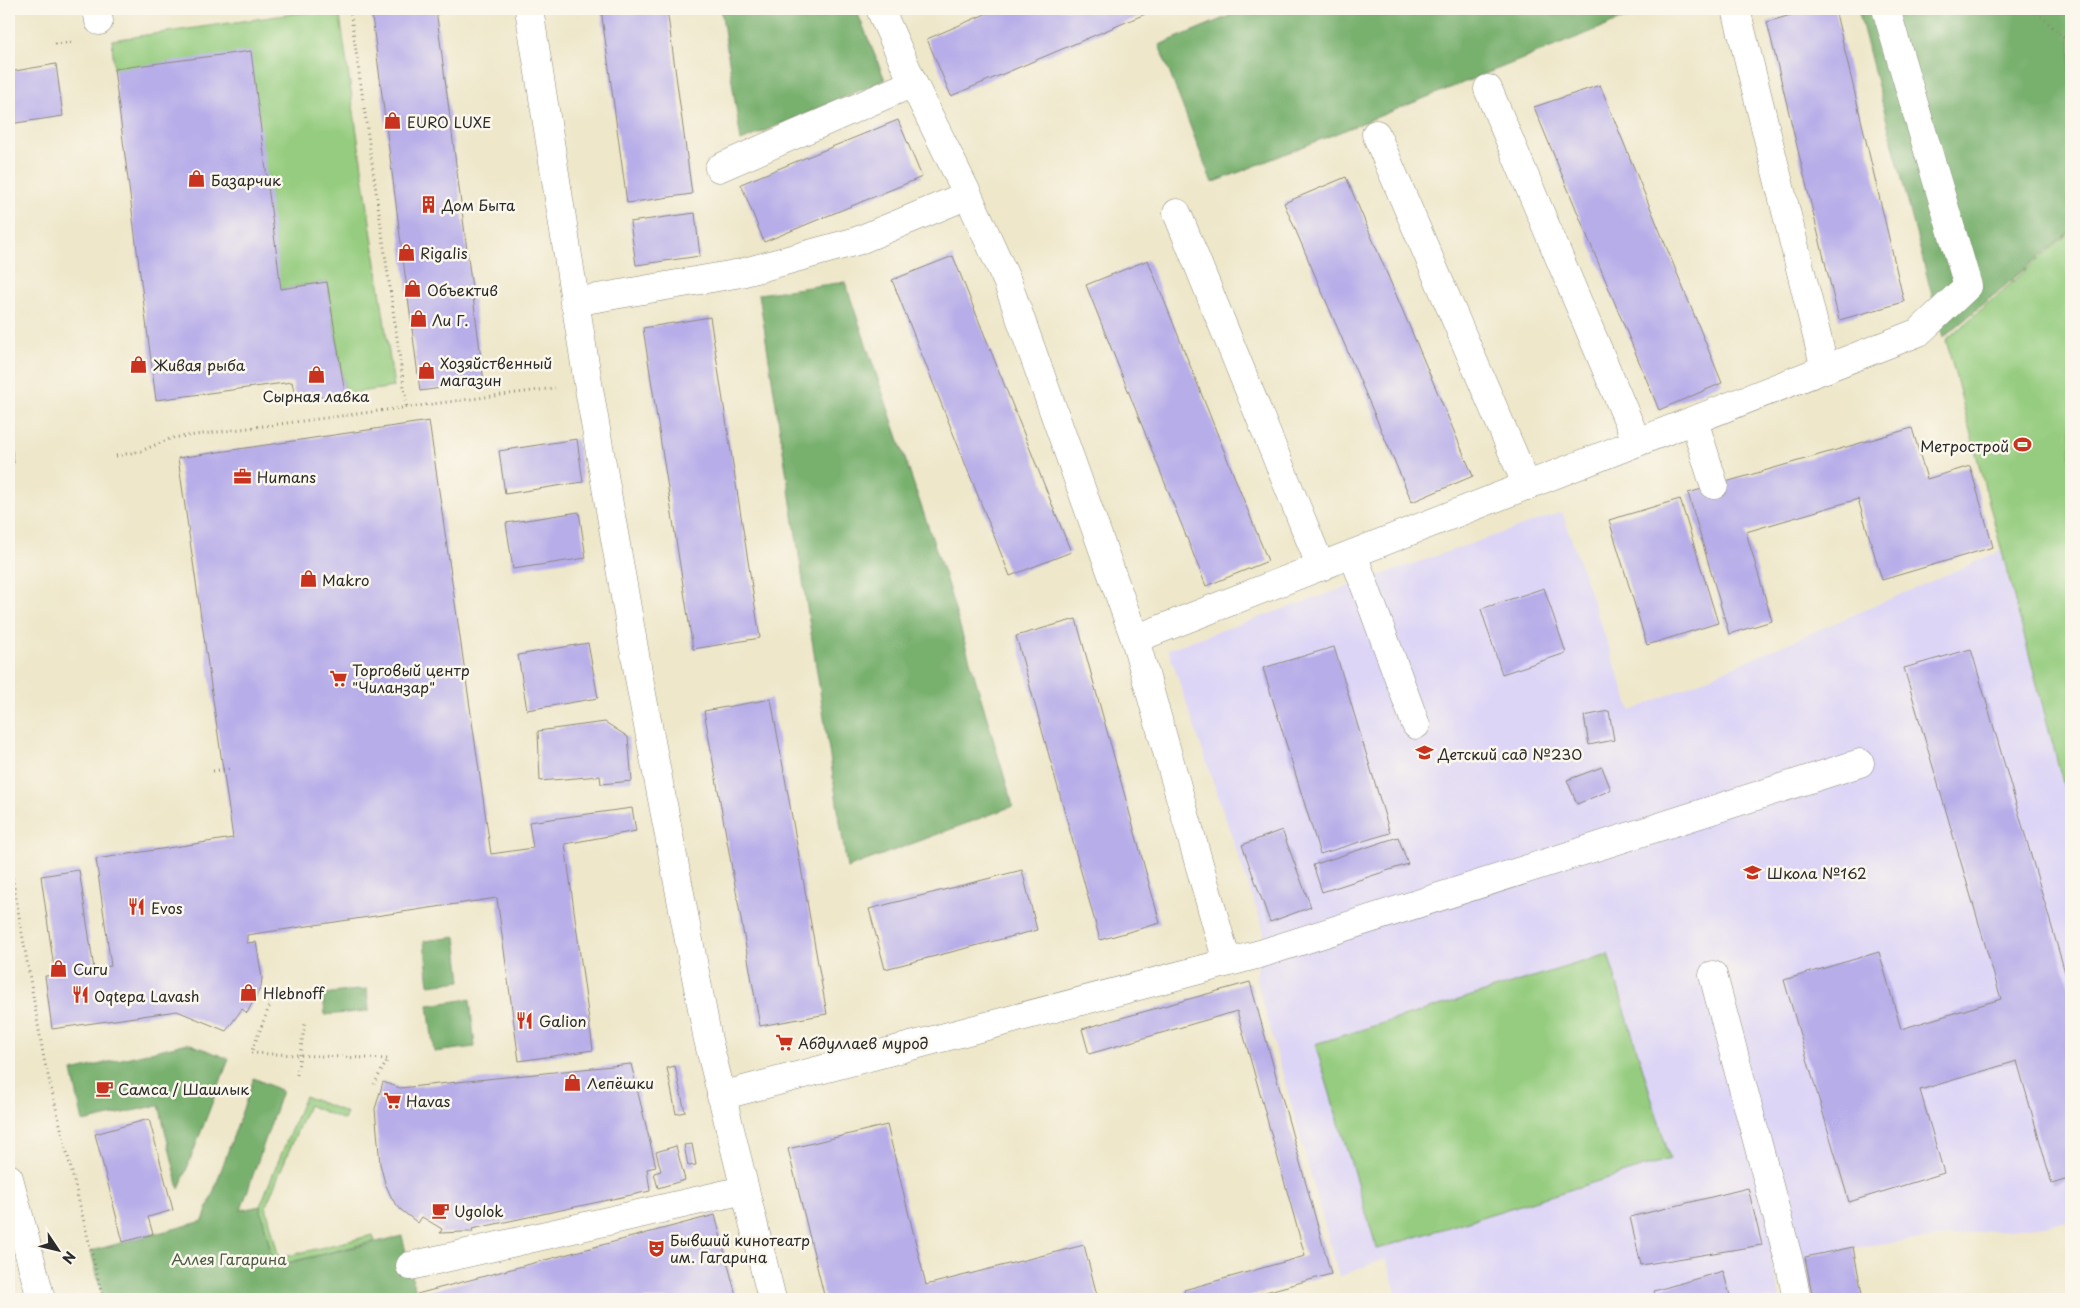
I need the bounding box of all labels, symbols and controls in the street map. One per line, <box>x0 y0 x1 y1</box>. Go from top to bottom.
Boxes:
place label: EURO LUXE <box>407 110 491 133</box>
shop icon: EURO LUXE <box>383 111 403 131</box>
place label: Базарчик <box>211 168 281 191</box>
shop icon: Базарчик <box>187 169 207 189</box>
place label: Дом Быта <box>441 193 516 216</box>
building icon: Дом Быта <box>418 194 438 214</box>
place label: Rigalis <box>420 241 468 264</box>
shop icon: Rigalis <box>396 242 416 262</box>
place label: Объектив <box>427 278 498 301</box>
shop icon: Объектив <box>403 279 423 299</box>
place label: Ли Г. <box>432 308 468 331</box>
shop icon: Ли Г. <box>408 309 428 329</box>
place label: Хозяйственный магазин <box>440 351 552 391</box>
place label: Живая рыба <box>153 353 246 376</box>
shop icon: Живая рыба <box>129 354 149 374</box>
shop icon: Хозяйственный магазин <box>416 361 436 381</box>
shop icon: Сырная лавка <box>306 364 326 384</box>
place label: Сырная лавка <box>263 384 370 407</box>
place label: Метрострой <box>1920 434 2009 457</box>
sports icon: Метрострой <box>2013 435 2033 455</box>
place label: Humans <box>257 465 316 488</box>
office icon: Humans <box>233 466 253 486</box>
place label: Makro <box>322 568 369 591</box>
shop icon: Makro <box>298 569 318 589</box>
place label: Торговый центр "Чиланзар" <box>352 658 470 698</box>
supermarket icon: Торговый центр "Чиланзар" <box>328 668 348 688</box>
place label: Детский сад №230 <box>1437 742 1582 765</box>
school or university icon: Детский сад №230 <box>1414 743 1434 763</box>
place label: Школа №162 <box>1767 861 1867 884</box>
school or university icon: Школа №162 <box>1743 862 1763 882</box>
place label: Evos <box>151 896 183 919</box>
restaurant icon: Evos <box>127 897 147 917</box>
place label: Сиги <box>73 957 108 980</box>
shop icon: Сиги <box>49 958 69 978</box>
place label: Hlebnoff <box>263 981 325 1004</box>
shop icon: Hlebnoff <box>239 982 259 1002</box>
place label: Oqtepa Lavash <box>94 984 200 1007</box>
restaurant icon: Oqtepa Lavash <box>70 985 90 1005</box>
place label: Galion <box>539 1009 587 1032</box>
restaurant icon: Galion <box>515 1010 535 1030</box>
place label: Абдуллаев мурод <box>798 1031 928 1054</box>
supermarket icon: Абдуллаев мурод <box>774 1032 794 1052</box>
place label: Лепёшки <box>587 1071 654 1094</box>
shop icon: Лепёшки <box>563 1072 583 1092</box>
place label: Самса / Шашлык <box>118 1077 249 1100</box>
cafe icon: Самса / Шашлык <box>94 1078 114 1098</box>
place label: Havas <box>406 1089 451 1112</box>
supermarket icon: Havas <box>382 1090 402 1110</box>
place label: Ugolok <box>454 1199 504 1222</box>
cafe icon: Ugolok <box>430 1200 450 1220</box>
north arrow <box>32 1226 82 1276</box>
place label: Бывший кинотеатр им. Гагарина <box>670 1228 810 1268</box>
theatre icon: Бывший кинотеатр им. Гагарина <box>646 1238 666 1258</box>
text: N <box>57 1247 81 1268</box>
park label: Аллея Гагарина <box>171 1247 287 1270</box>

